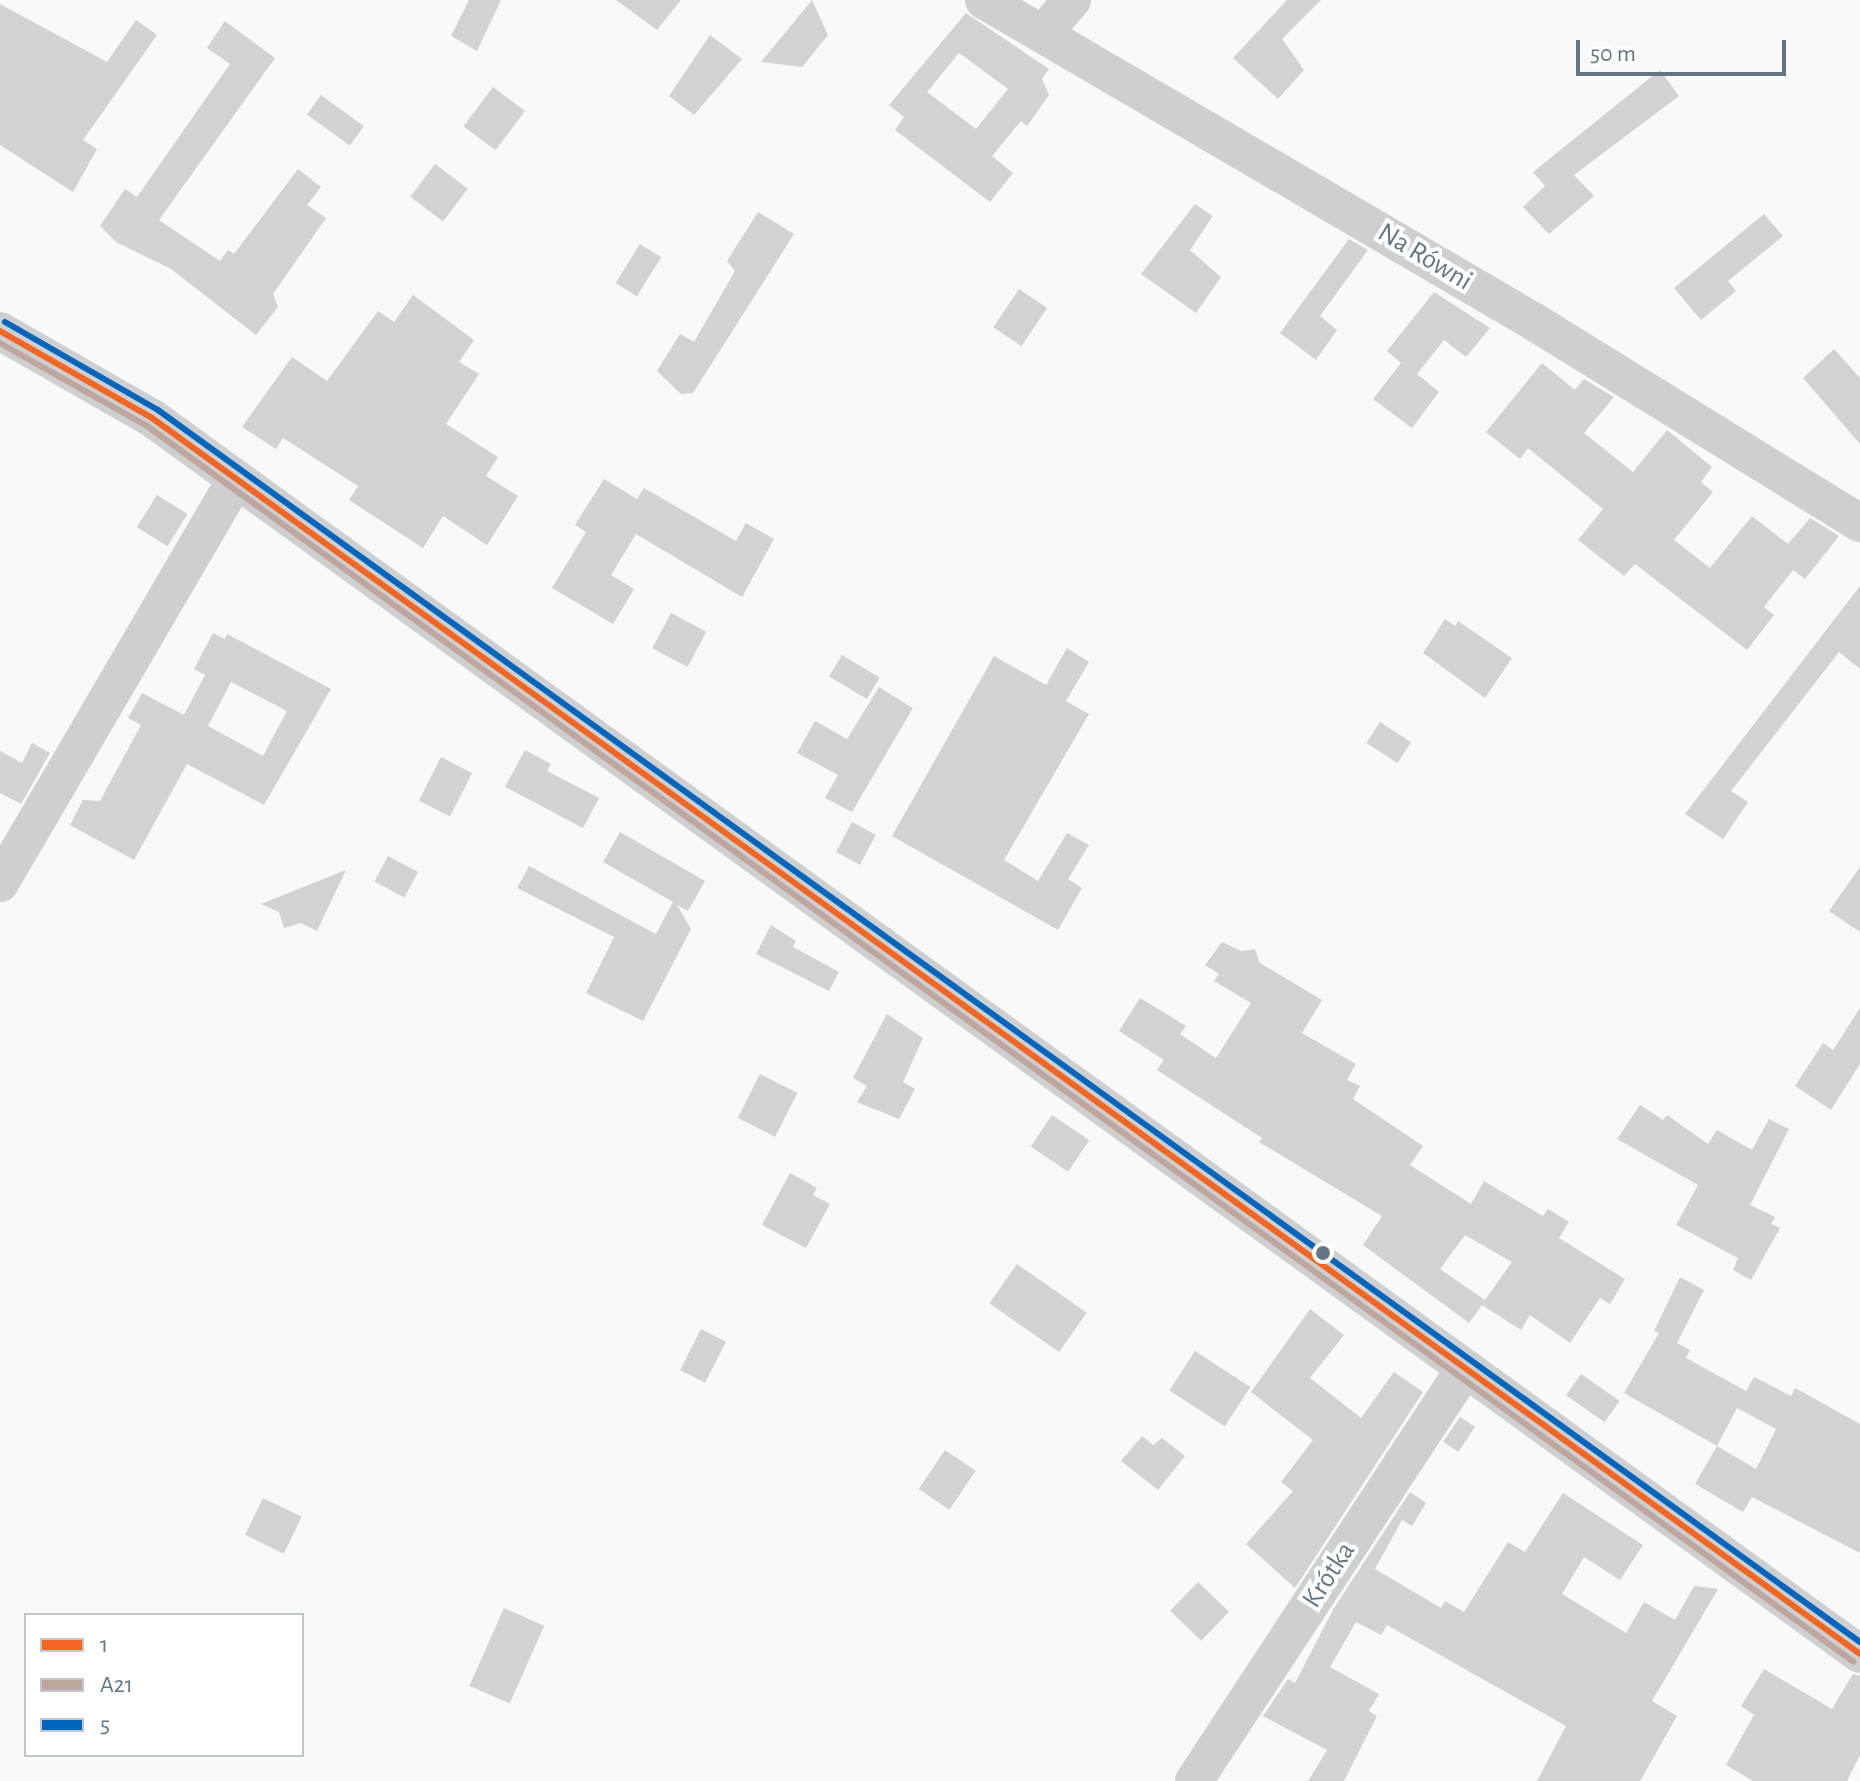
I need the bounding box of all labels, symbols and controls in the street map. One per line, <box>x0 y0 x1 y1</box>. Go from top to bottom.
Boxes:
scale bar <box>1580 24 1790 74</box>
text: 50 m <box>1590 42 1636 66</box>
street label: Na Równi <box>1372 216 1478 298</box>
unlabelled marker <box>1315 1245 1331 1261</box>
street label: Krótka <box>1295 1536 1363 1614</box>
legend <box>24 1613 304 1757</box>
text: 1 <box>100 1633 108 1657</box>
text: A21 <box>100 1673 133 1697</box>
text: 5 <box>100 1713 110 1737</box>

